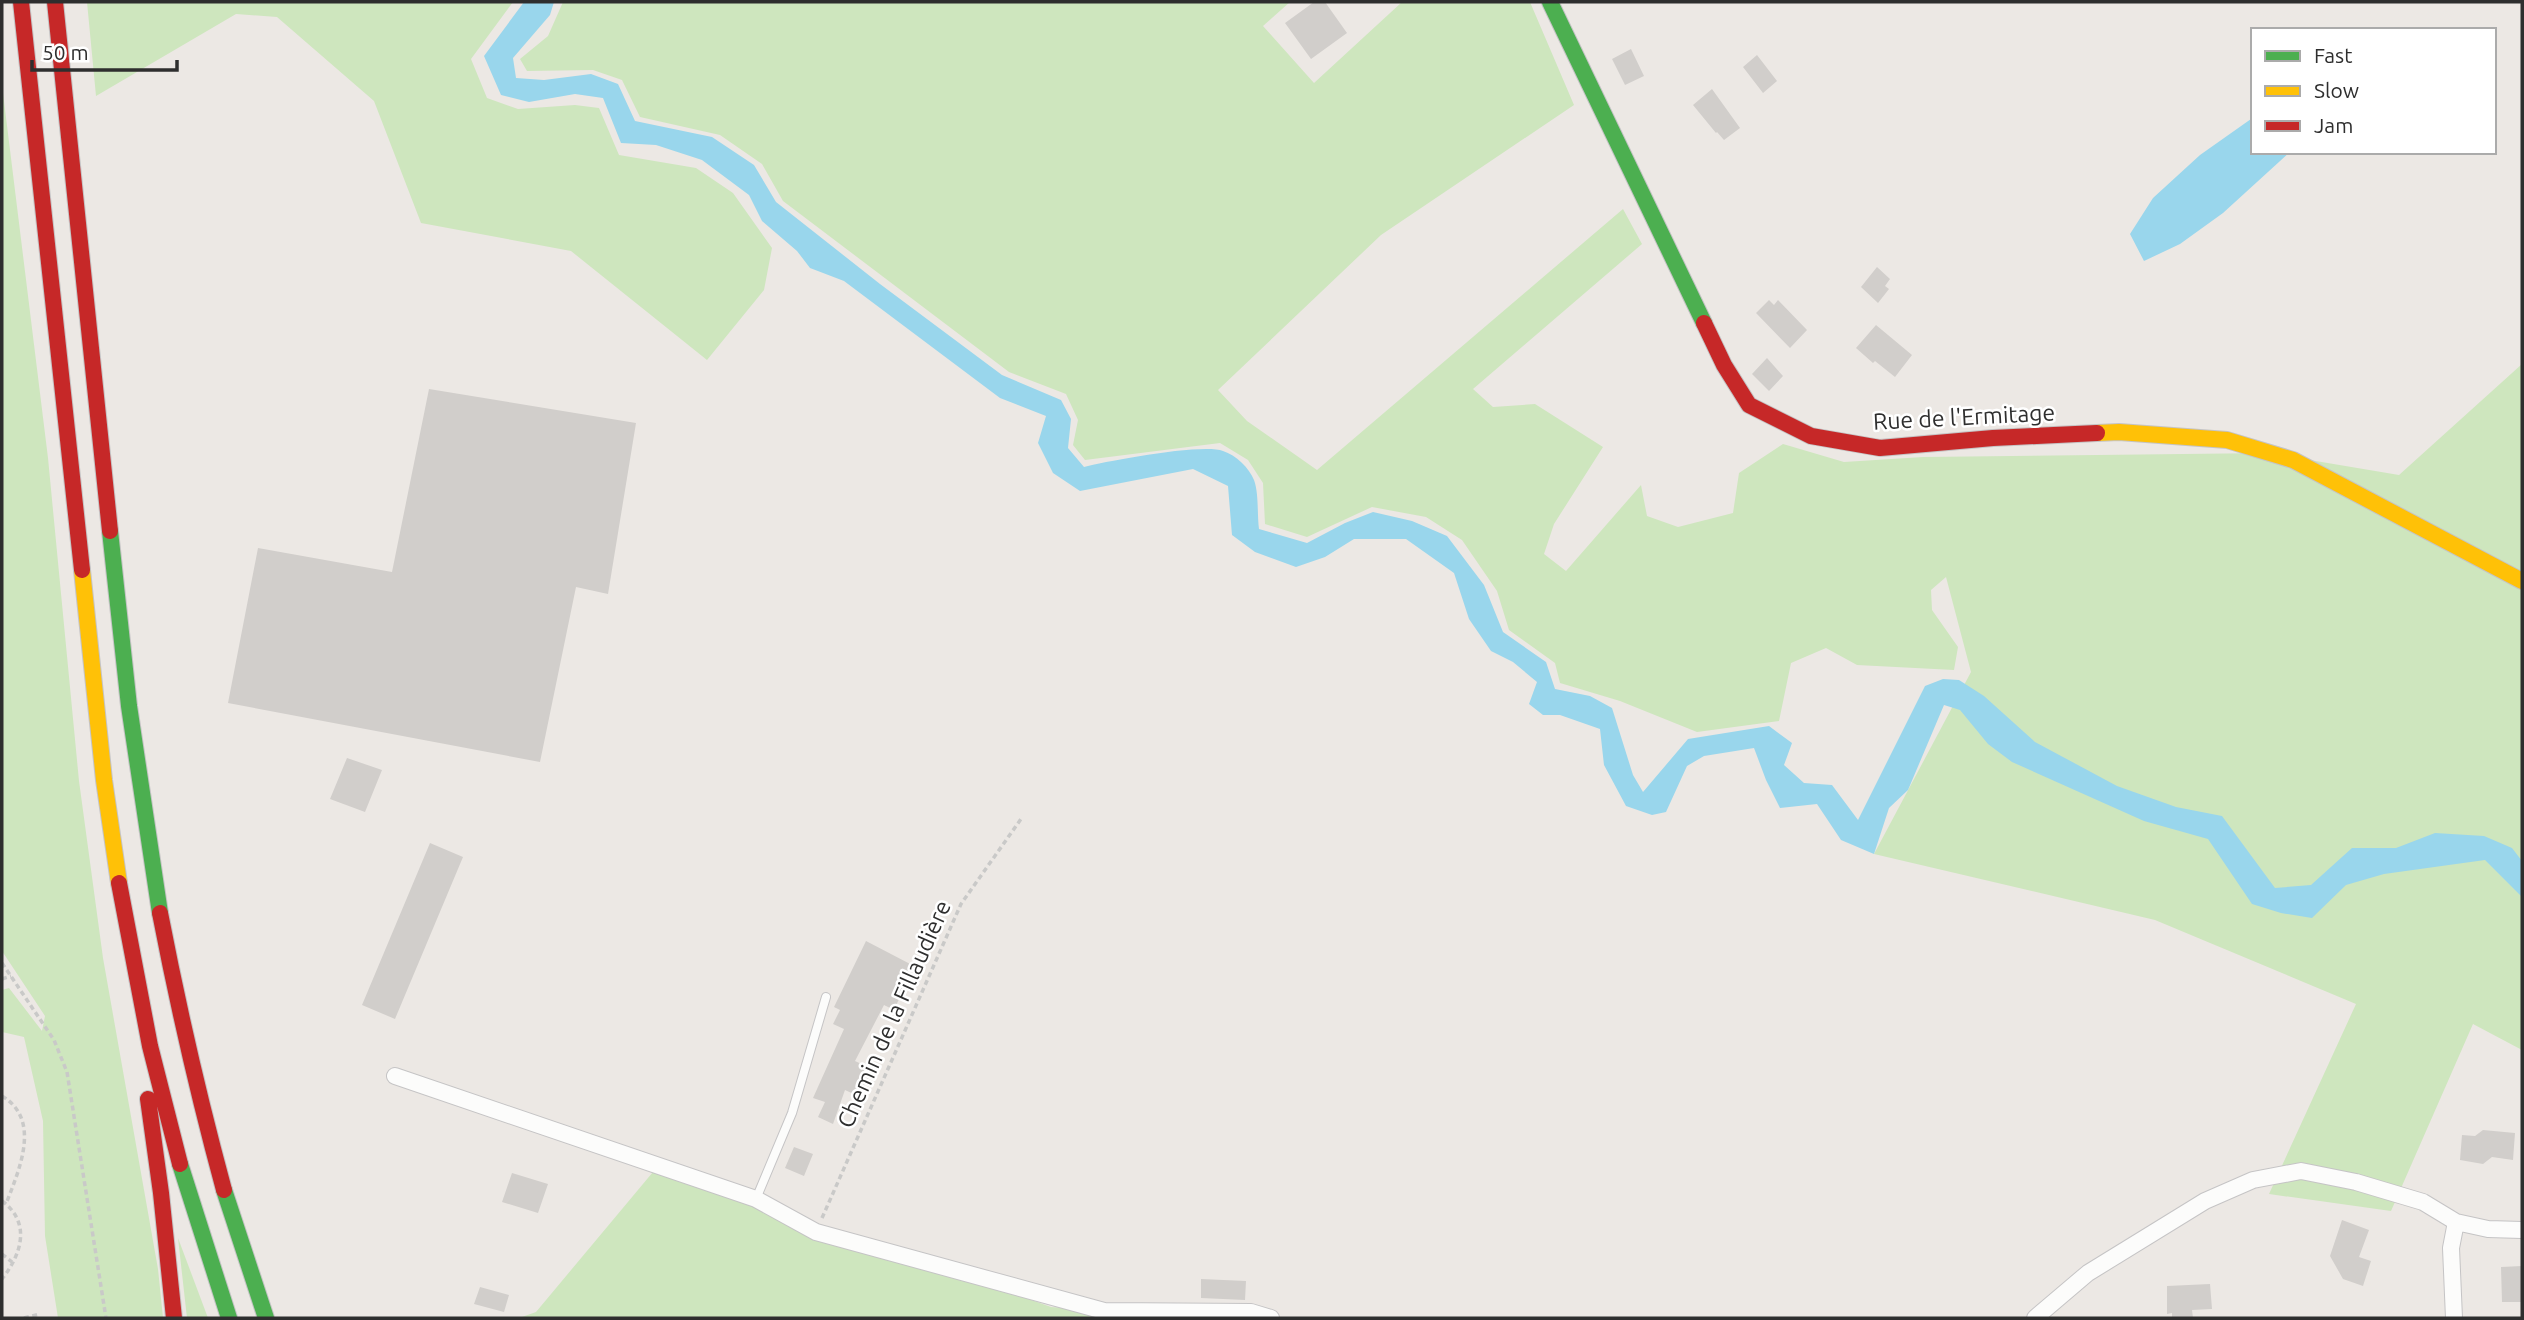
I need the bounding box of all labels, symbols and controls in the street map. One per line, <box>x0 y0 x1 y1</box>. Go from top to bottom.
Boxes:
scale bar <box>32 28 177 72</box>
legend <box>2251 28 2496 154</box>
text: 50 m <box>42 40 89 64</box>
text: Fast <box>2314 43 2352 67</box>
text: Slow <box>2314 78 2359 102</box>
text: Jam <box>2314 113 2353 137</box>
street label: Rue de l'Ermitage <box>1872 399 2056 434</box>
street label: Chemin de la Fillaudière <box>832 896 955 1131</box>

